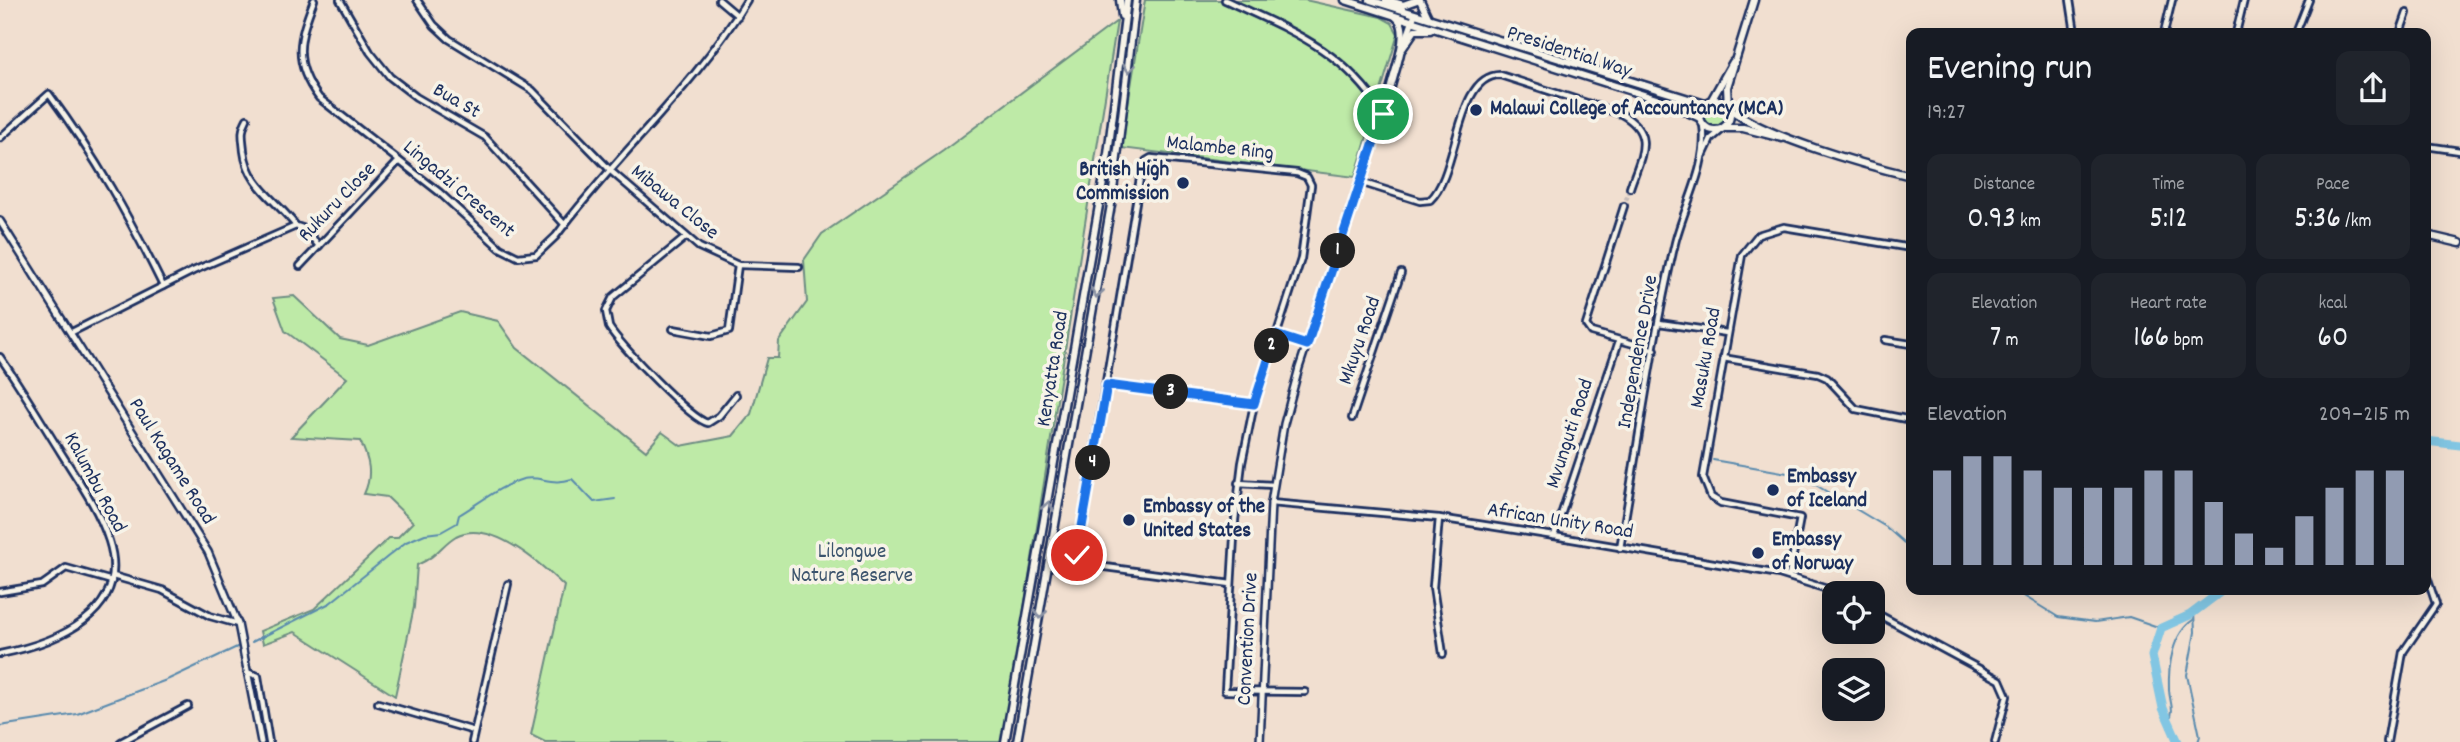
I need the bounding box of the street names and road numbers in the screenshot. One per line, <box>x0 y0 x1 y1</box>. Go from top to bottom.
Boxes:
street label: Presidential Way <box>1503 19 1636 87</box>
street label: Bua St <box>427 76 486 128</box>
street label: Malambe Ring <box>1165 128 1275 170</box>
street label: Lingadzi Crescent <box>395 134 521 246</box>
street label: Rukuru Close <box>292 156 384 250</box>
street label: Mibawa Close <box>623 158 725 248</box>
street label: Independence Drive <box>1611 273 1667 431</box>
street label: Mkuyu Road <box>1332 293 1390 389</box>
street label: Masuku Road <box>1683 305 1731 411</box>
street label: Kenyatta Road <box>1030 309 1078 429</box>
street label: Mvunguti Road <box>1539 375 1603 493</box>
street label: Paul Kagame Road <box>120 393 222 531</box>
street label: Kalumbu Road <box>55 427 133 539</box>
street label: African Unity Road <box>1485 496 1635 548</box>
street label: Convention Drive <box>1231 572 1267 706</box>

